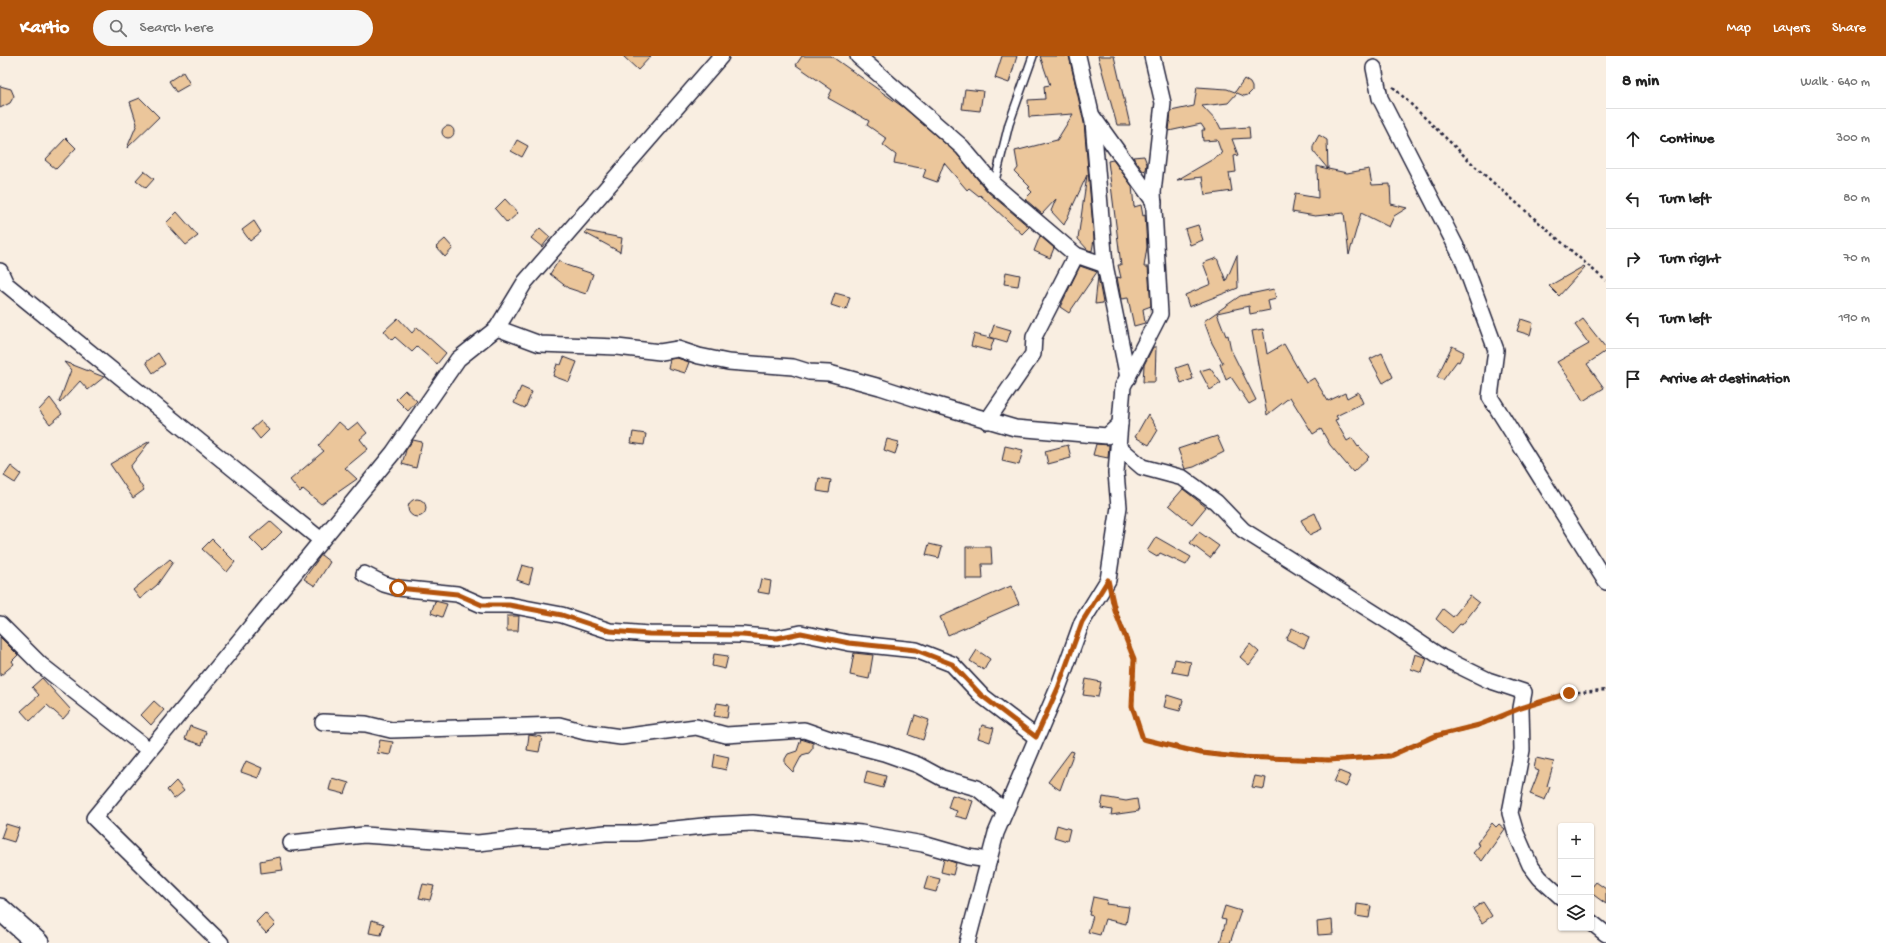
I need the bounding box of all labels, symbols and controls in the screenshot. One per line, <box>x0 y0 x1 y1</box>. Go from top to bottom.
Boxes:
search box <box>93 10 373 46</box>
text: Kartio <box>20 17 69 40</box>
icon: search <box>107 17 129 39</box>
text: Search here <box>139 19 213 37</box>
text: Map <box>1727 20 1751 37</box>
text: Layers <box>1773 20 1810 37</box>
text: Share <box>1832 20 1866 37</box>
text: 8 min <box>1622 72 1659 92</box>
text: Walk · 640 m <box>1800 75 1870 90</box>
icon: ahead <box>1622 128 1644 150</box>
text: Continue <box>1660 130 1714 148</box>
text: 300 m <box>1836 131 1870 146</box>
icon: left <box>1622 188 1644 210</box>
text: Turn left <box>1660 190 1711 208</box>
text: 80 m <box>1843 191 1870 206</box>
icon: right <box>1622 248 1644 270</box>
text: Turn right <box>1660 250 1720 268</box>
text: 70 m <box>1844 251 1870 266</box>
icon: left <box>1622 308 1644 330</box>
text: Turn left <box>1660 310 1711 328</box>
text: 190 m <box>1839 311 1870 326</box>
icon: arrive <box>1622 368 1644 390</box>
text: Arrive at destination <box>1660 370 1790 388</box>
route start <box>389 579 407 597</box>
route end <box>1560 684 1578 702</box>
map controls <box>1558 823 1594 931</box>
button: + <box>1558 823 1594 859</box>
button: − <box>1558 859 1594 895</box>
button: layers <box>1558 895 1594 931</box>

